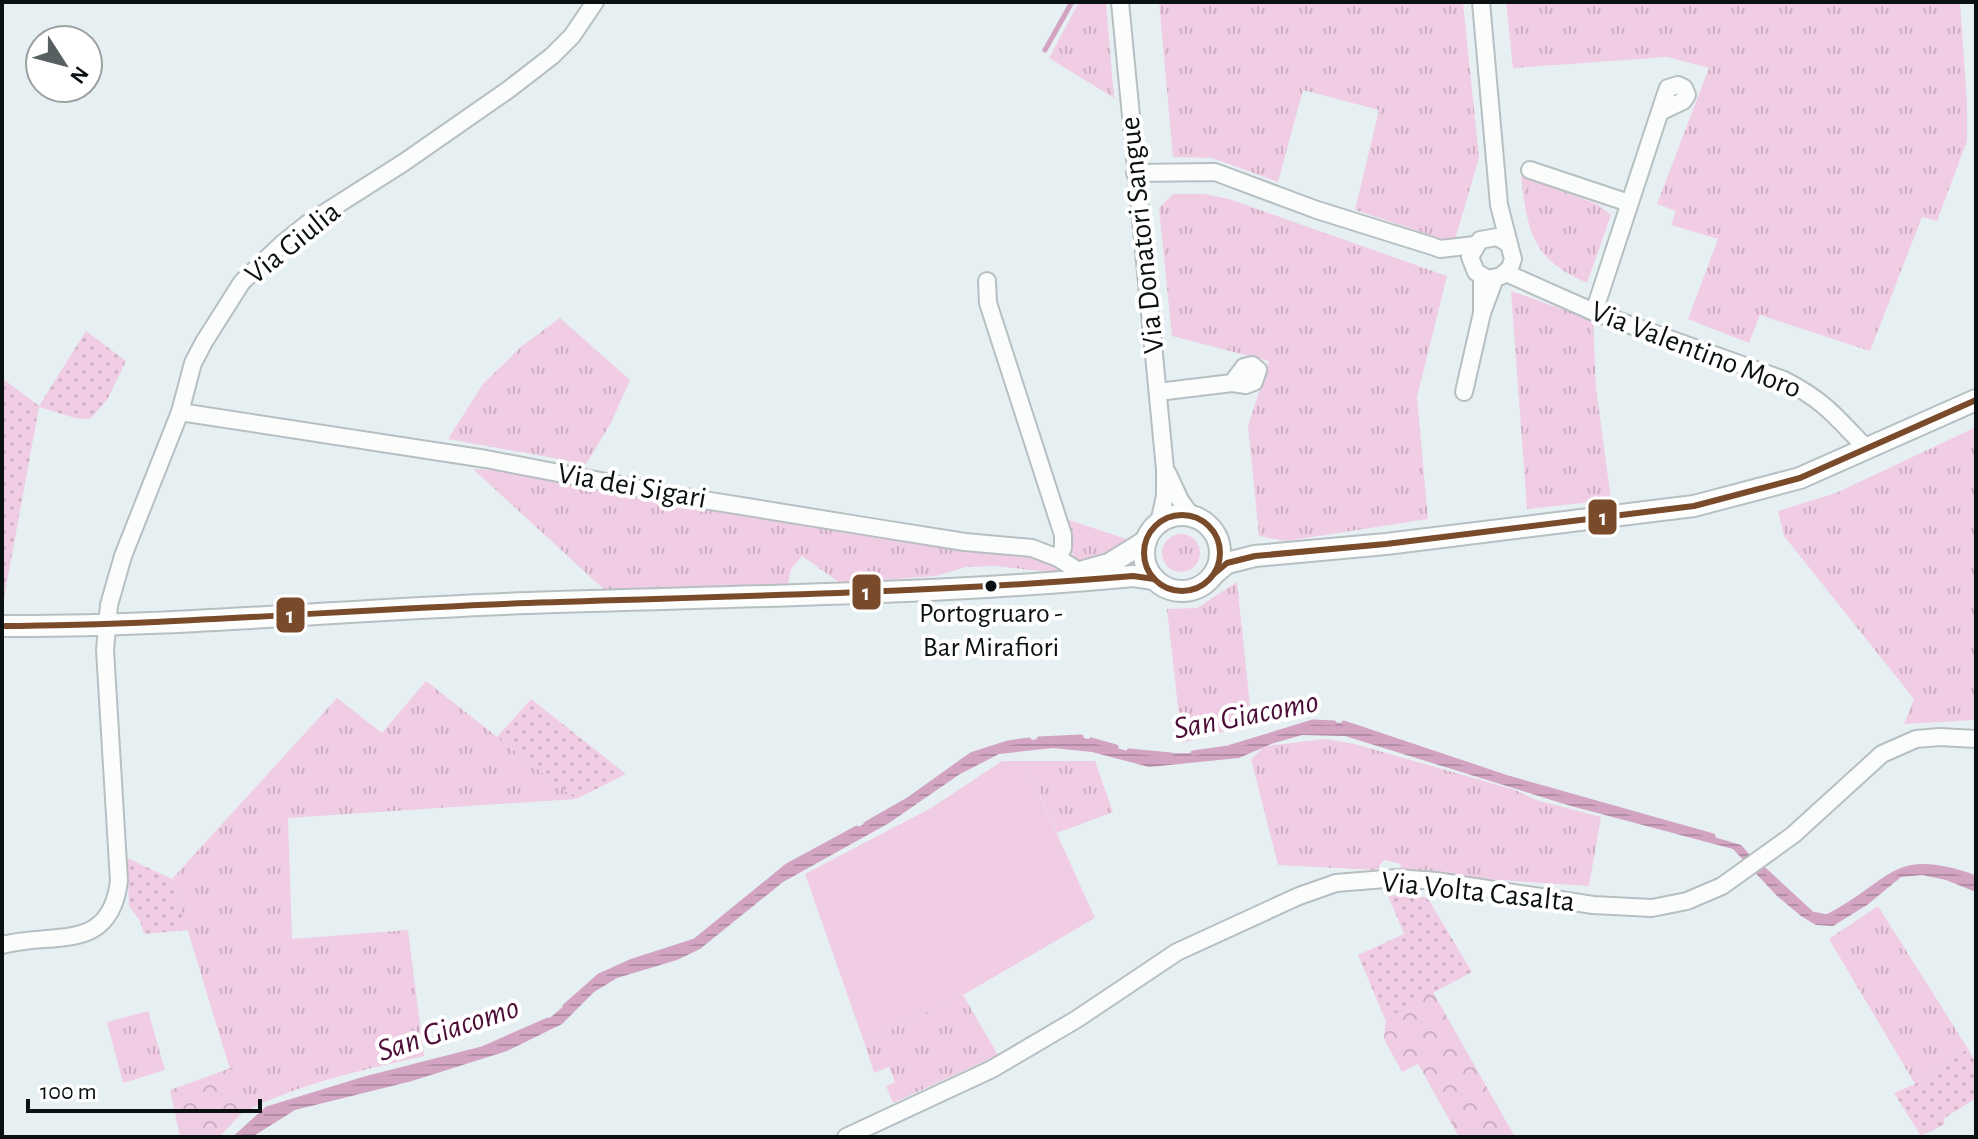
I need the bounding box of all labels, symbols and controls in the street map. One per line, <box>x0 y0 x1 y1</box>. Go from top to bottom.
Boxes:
north arrow <box>24 24 104 104</box>
text: N <box>66 63 93 88</box>
street label: Via Donatori Sangue <box>1115 115 1169 355</box>
street label: Via Giulia <box>240 196 346 290</box>
street label: Via Valentino Moro <box>1587 296 1805 404</box>
street label: Via dei Sigari <box>555 458 709 514</box>
line badge: 1 <box>1587 498 1618 536</box>
text: 1 <box>1599 507 1607 529</box>
line badge: 1 <box>851 573 882 611</box>
marker: Portogruaro - Bar Mirafiori <box>983 578 999 594</box>
text: 1 <box>862 582 870 604</box>
line badge: 1 <box>275 596 306 634</box>
place label: Portogruaro - Bar Mirafiori <box>919 600 1063 662</box>
text: 1 <box>286 605 294 627</box>
water label: San Giacomo <box>1171 685 1321 745</box>
street label: Via Volta Casalta <box>1380 867 1576 917</box>
water label: San Giacomo <box>373 991 523 1067</box>
scale bar <box>28 1063 260 1113</box>
text: 100 m <box>40 1080 97 1104</box>

